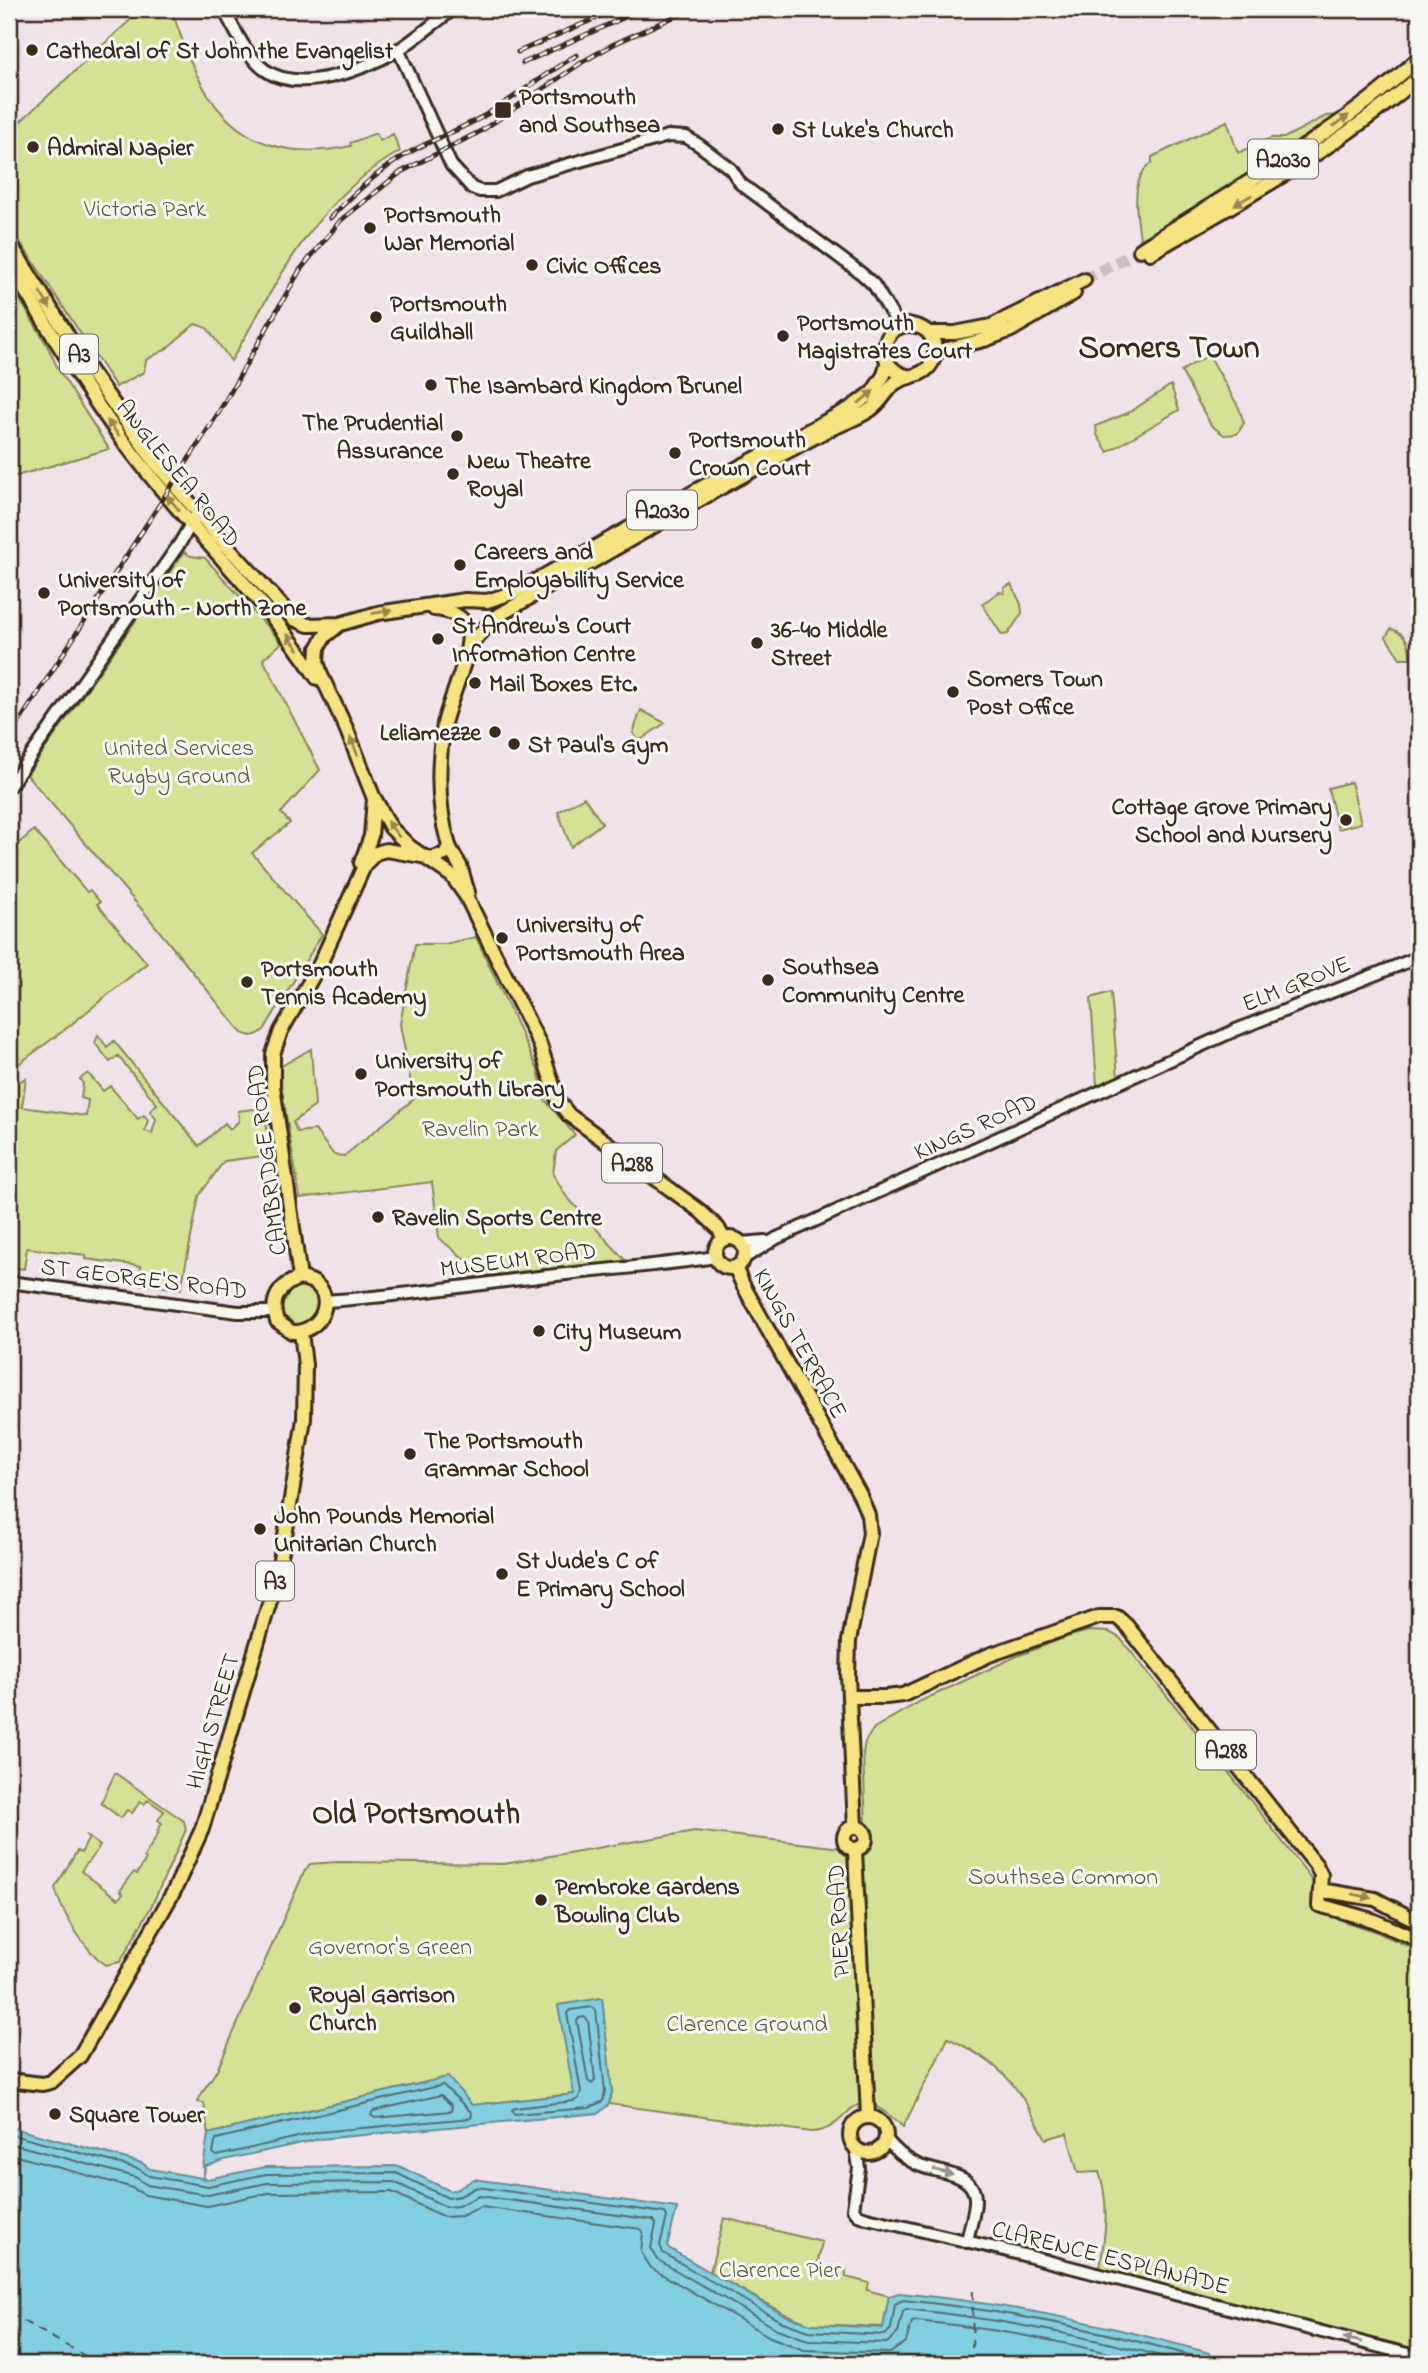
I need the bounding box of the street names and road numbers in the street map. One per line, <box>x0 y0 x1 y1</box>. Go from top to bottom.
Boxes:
road number: A2030 <box>1248 140 1318 178</box>
road number: A3 <box>60 334 98 374</box>
street label: ANGLESEA ROAD <box>106 393 248 556</box>
road number: A2030 <box>627 490 697 530</box>
street label: ELM GROVE <box>1237 948 1356 1023</box>
street label: CAMBRIDGE ROAD <box>239 1062 298 1257</box>
street label: KINGS ROAD <box>909 1086 1043 1171</box>
road number: A288 <box>602 1144 662 1182</box>
street label: MUSEUM ROAD <box>438 1235 598 1288</box>
street label: ST GEORGE'S ROAD <box>38 1250 249 1311</box>
street label: KINGS TERRACE <box>743 1263 855 1426</box>
road number: A3 <box>256 1562 294 1600</box>
street label: HIGH STREET <box>178 1649 251 1794</box>
road number: A288 <box>1196 1730 1256 1770</box>
street label: PIER ROAD <box>820 1863 861 1979</box>
street label: CLARENCE ESPLANADE <box>988 2213 1233 2306</box>

